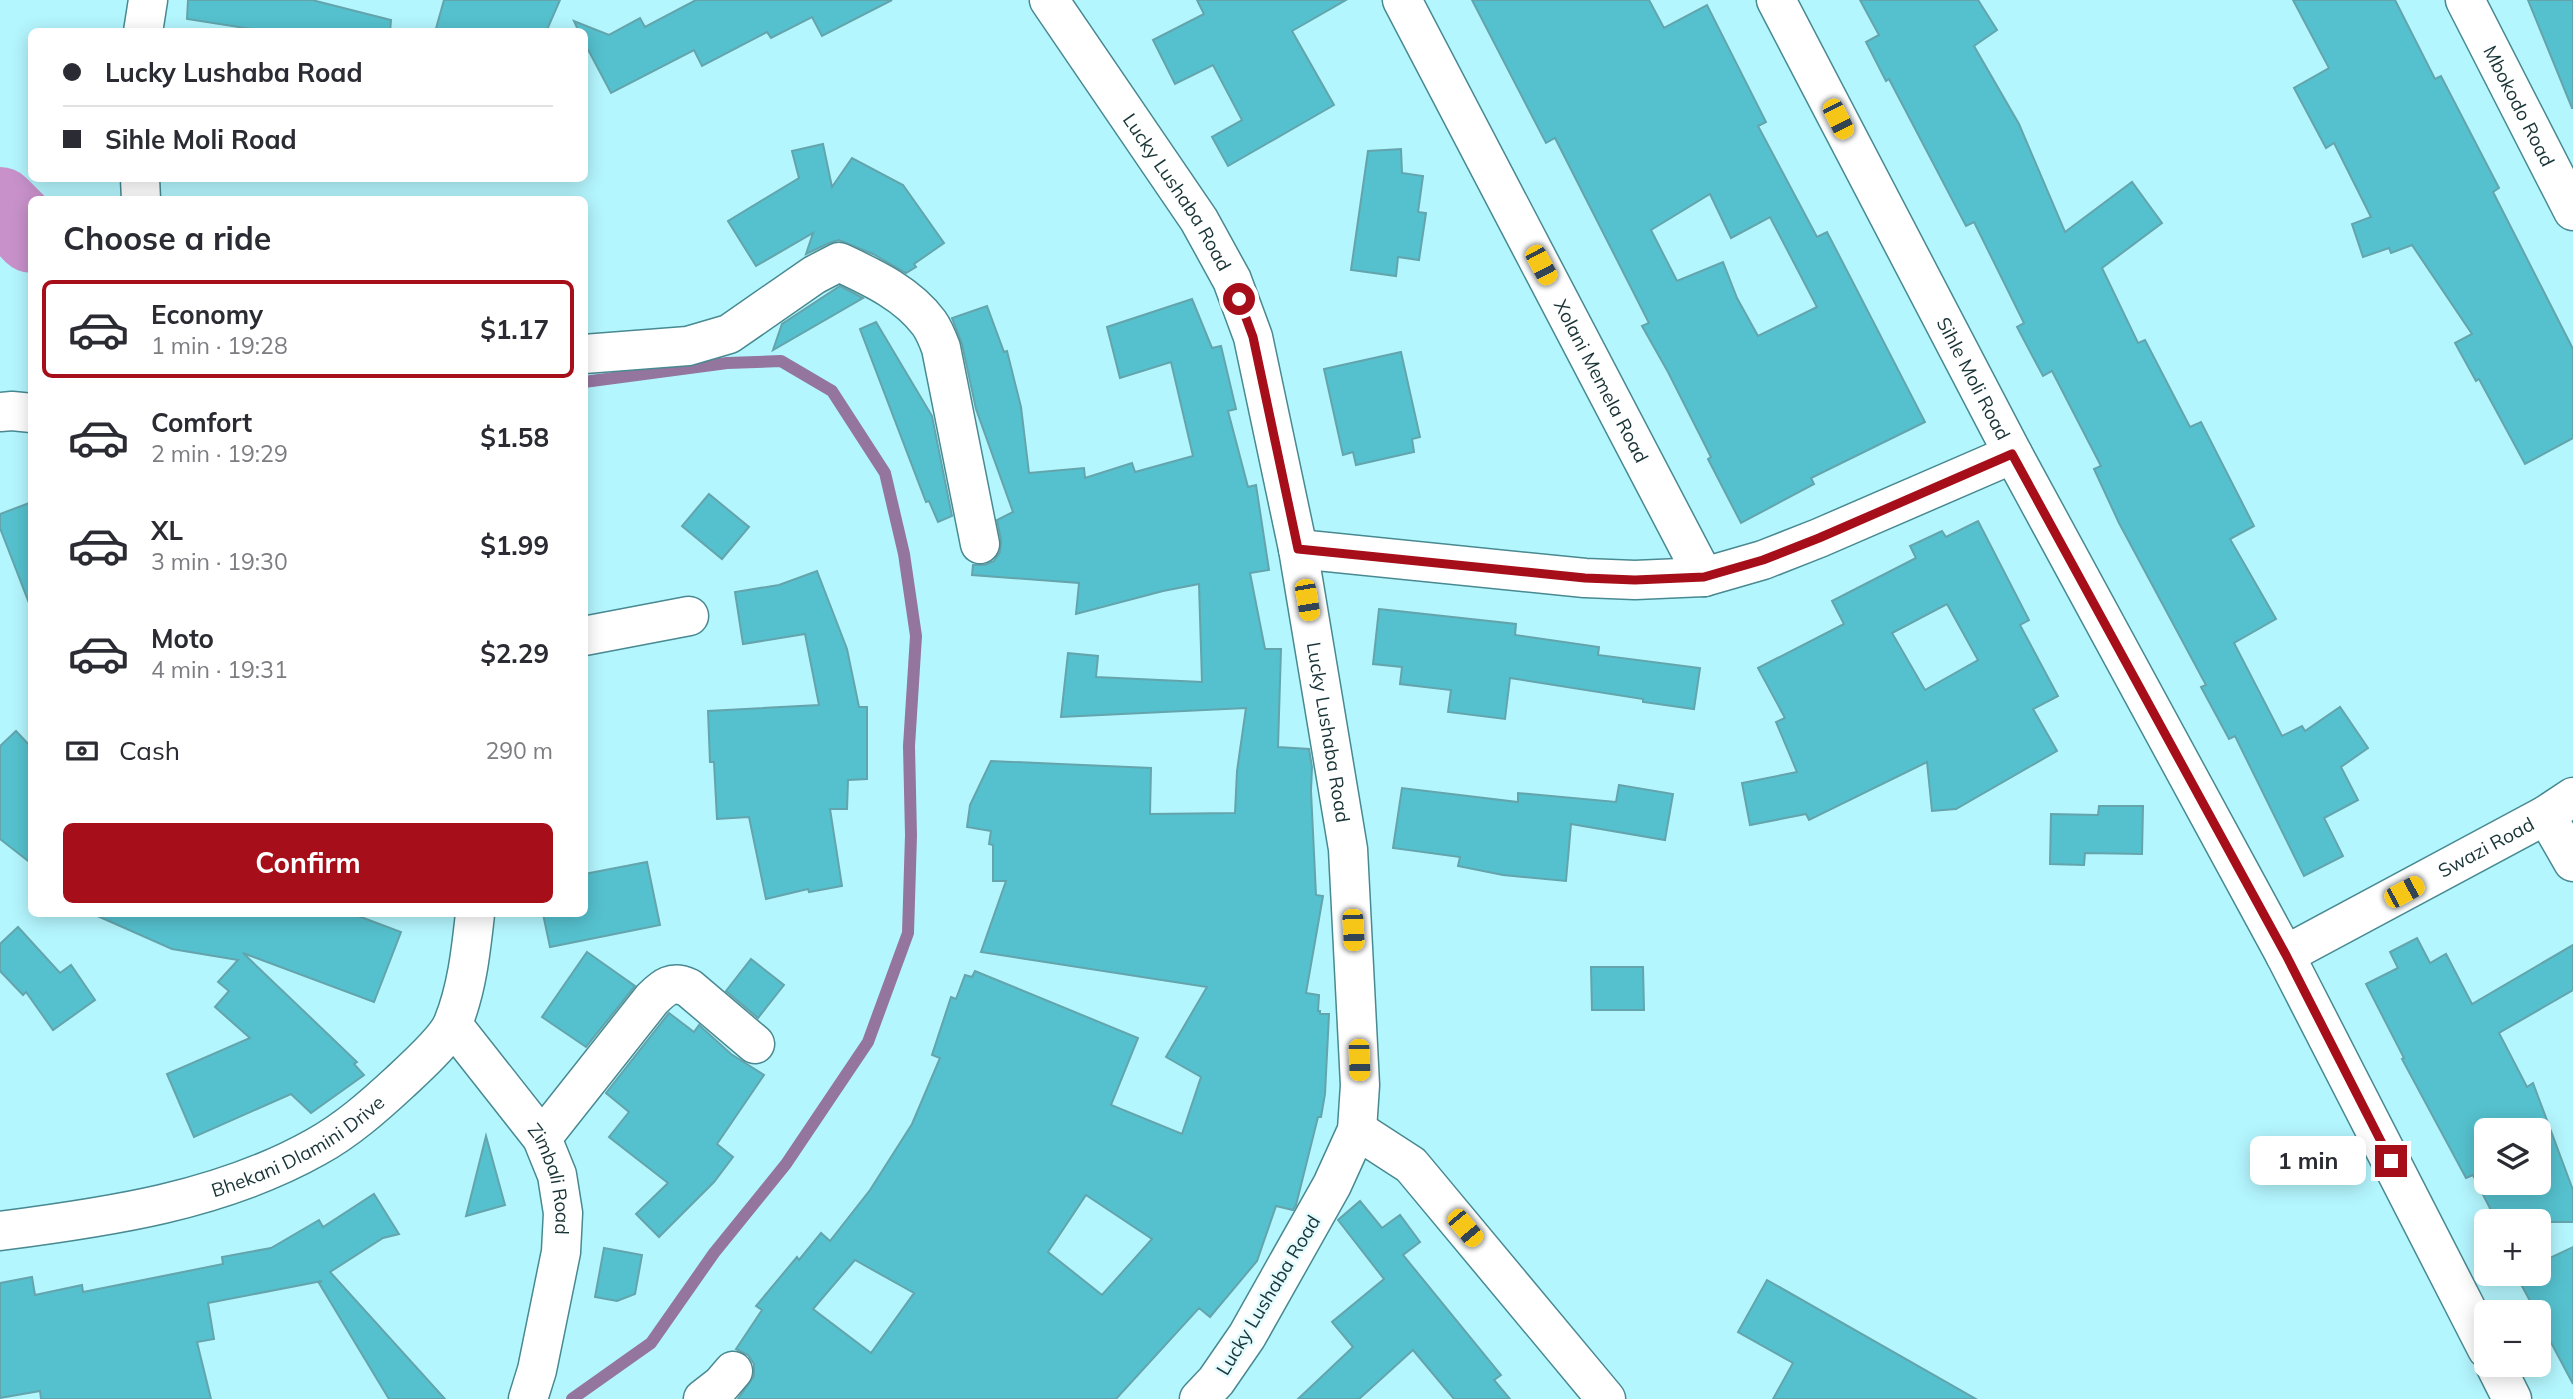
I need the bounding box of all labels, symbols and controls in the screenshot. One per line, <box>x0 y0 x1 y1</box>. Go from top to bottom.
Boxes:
street label: Mbokodo Road <box>2478 41 2560 171</box>
text: Lucky Lushaba Road <box>105 56 363 89</box>
car <box>1820 96 1857 142</box>
street label: Lucky Lushaba Road <box>1118 109 1237 275</box>
text: Sihle Moli Road <box>105 123 297 156</box>
text: Choose a ride <box>63 218 271 258</box>
car <box>1522 242 1561 288</box>
route start <box>1223 283 1255 315</box>
street label: Xolani Memela Road <box>1549 295 1654 467</box>
icon: car <box>67 298 130 361</box>
text: Economy <box>151 298 263 331</box>
text: $1.17 <box>480 313 549 346</box>
street label: Sihle Moli Road <box>1932 313 2016 444</box>
text: 1 min · 19:28 <box>151 331 288 360</box>
icon: car <box>67 406 130 469</box>
text: Comfort <box>151 406 252 439</box>
text: $1.58 <box>480 421 549 454</box>
text: 2 min · 19:29 <box>151 439 288 468</box>
icon: car <box>67 514 130 577</box>
text: XL <box>151 514 183 547</box>
text: $1.99 <box>480 529 549 562</box>
text: 3 min · 19:30 <box>151 547 288 576</box>
car <box>1294 577 1321 623</box>
icon: car <box>67 622 130 685</box>
text: Moto <box>151 622 214 655</box>
text: $2.29 <box>480 637 549 670</box>
street label: Lucky Lushaba Road <box>1302 640 1355 824</box>
text: 4 min · 19:31 <box>151 655 288 684</box>
icon: cash <box>63 732 101 770</box>
text: Cash <box>119 734 180 767</box>
text: 290 m <box>485 736 553 765</box>
street label: Swazi Road <box>2434 812 2538 883</box>
button: Confirm <box>63 823 553 903</box>
car <box>2381 873 2428 911</box>
car <box>1342 908 1365 952</box>
car <box>1348 1039 1371 1081</box>
street label: Bhekani Dlamini Drive <box>208 1090 389 1202</box>
street label: Zimbali Road <box>523 1118 575 1235</box>
map controls <box>2474 1118 2551 1377</box>
button: layers <box>2474 1118 2551 1195</box>
callout: 1 min <box>2251 1136 2366 1186</box>
route end <box>2375 1145 2407 1177</box>
text: 1 min <box>2278 1146 2338 1175</box>
car <box>1444 1205 1487 1251</box>
button: + <box>2474 1209 2551 1286</box>
street label: Lucky Lushaba Road <box>1211 1211 1325 1379</box>
button: − <box>2474 1300 2551 1377</box>

